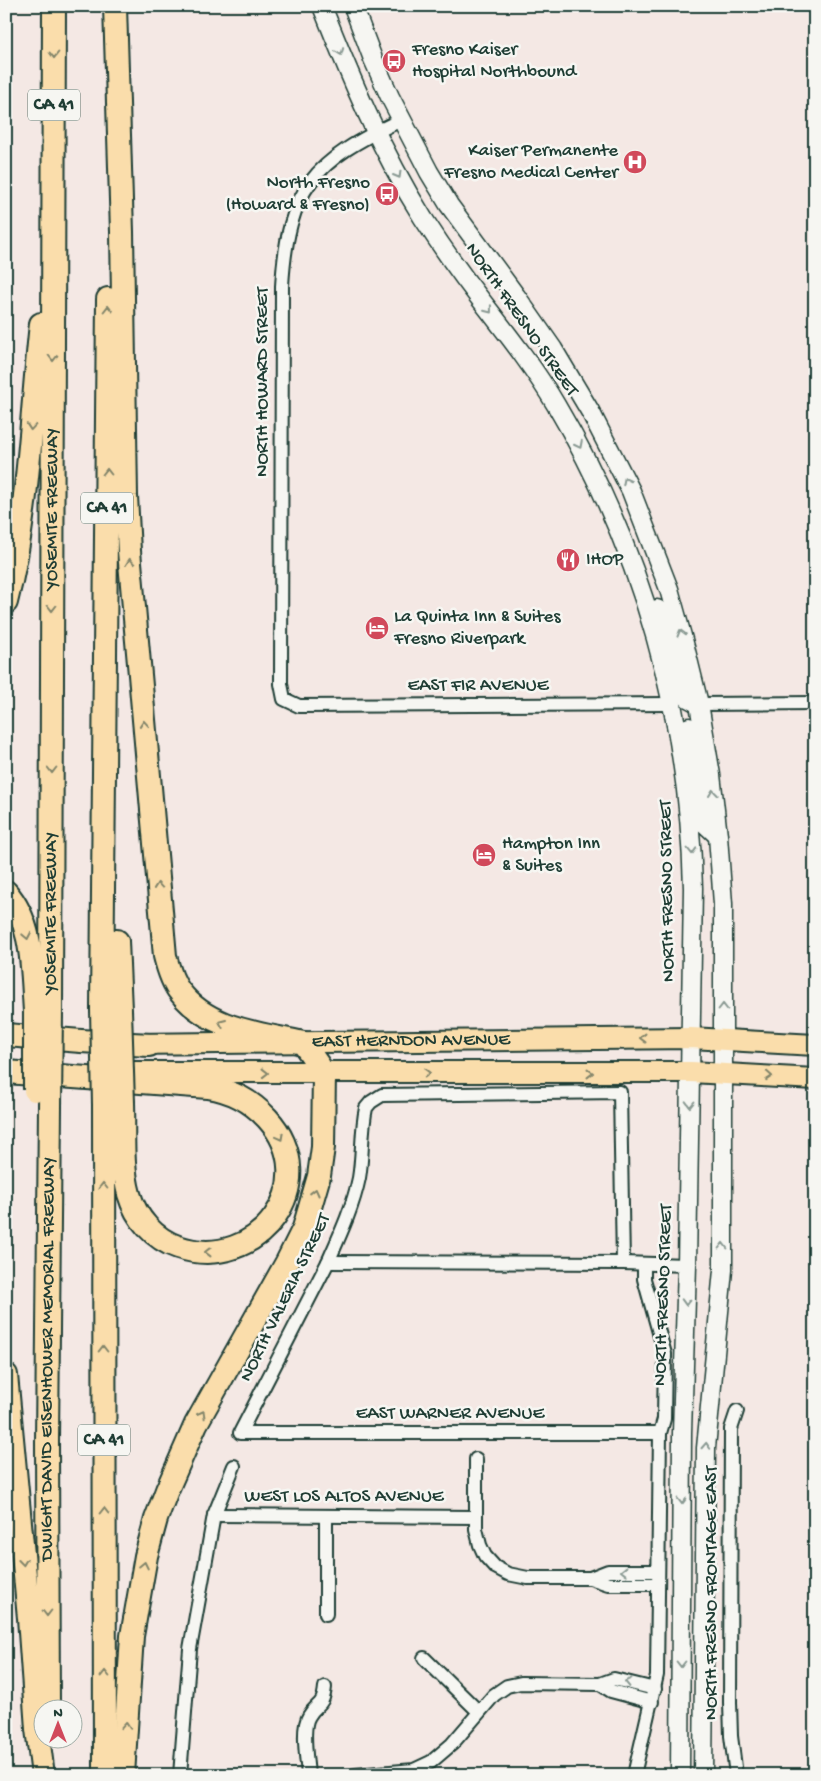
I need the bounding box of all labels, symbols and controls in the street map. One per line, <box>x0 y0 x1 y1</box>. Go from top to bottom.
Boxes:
place label: Fresno Kaiser Hospital Northbound <box>411 39 578 84</box>
one-way arrow <box>334 47 344 55</box>
bus stop icon: Fresno Kaiser Hospital Northbound <box>381 48 407 74</box>
one-way arrow <box>49 52 59 59</box>
road number: CA 41 <box>28 90 80 120</box>
place label: Kaiser Permanente Fresno Medical Center <box>443 140 620 185</box>
hospital icon: Kaiser Permanente Fresno Medical Center <box>622 149 648 175</box>
one-way arrow <box>392 170 402 179</box>
place label: North Fresno (Howard & Fresno) <box>225 172 370 217</box>
bus stop icon: North Fresno (Howard & Fresno) <box>374 181 400 207</box>
street label: NORTH FRESNO STREET <box>459 239 583 402</box>
street label: NORTH HOWARD STREET <box>252 286 275 477</box>
one-way arrow <box>483 304 491 313</box>
one-way arrow <box>103 305 113 312</box>
one-way arrow <box>48 354 58 362</box>
one-way arrow <box>26 423 37 431</box>
street label: YOSEMITE FREEWAY <box>41 428 64 592</box>
one-way arrow <box>573 440 583 449</box>
one-way arrow <box>102 467 112 475</box>
one-way arrow <box>622 477 632 486</box>
road number: CA 41 <box>81 492 133 524</box>
restaurant icon: IHOP <box>555 547 581 573</box>
place label: IHOP <box>586 549 624 572</box>
one-way arrow <box>125 558 136 566</box>
one-way arrow <box>47 604 57 612</box>
place label: La Quinta Inn & Suites Fresno Riverpark <box>393 606 561 651</box>
hotel icon: La Quinta Inn & Suites Fresno Riverpark <box>364 615 390 641</box>
one-way arrow <box>677 630 687 638</box>
street label: EAST FIR AVENUE <box>407 675 550 698</box>
one-way arrow <box>139 720 150 728</box>
one-way arrow <box>47 767 57 775</box>
one-way arrow <box>708 788 719 796</box>
street label: NORTH FRESNO STREET <box>655 799 681 982</box>
street label: YOSEMITE FREEWAY <box>40 832 63 996</box>
place label: Hampton Inn & Suites <box>502 833 600 878</box>
hotel icon: Hampton Inn & Suites <box>471 842 497 868</box>
one-way arrow <box>686 847 697 855</box>
one-way arrow <box>153 882 164 890</box>
one-way arrow <box>21 931 31 940</box>
one-way arrow <box>718 1003 728 1010</box>
one-way arrow <box>218 1019 227 1029</box>
street label: EAST HERNDON AVENUE <box>312 1028 511 1054</box>
one-way arrow <box>638 1033 646 1043</box>
one-way arrow <box>262 1068 269 1078</box>
one-way arrow <box>424 1068 432 1078</box>
one-way arrow <box>586 1068 594 1078</box>
one-way arrow <box>765 1070 773 1081</box>
one-way arrow <box>685 1100 695 1108</box>
one-way arrow <box>274 1132 284 1141</box>
street label: DWIGHT DAVID EISENHOWER MEMORIAL FREEWAY <box>35 1157 61 1563</box>
one-way arrow <box>98 1182 108 1190</box>
one-way arrow <box>309 1187 320 1196</box>
street label: NORTH FRESNO STREET <box>649 1203 679 1386</box>
street label: NORTH VALERIA STREET <box>235 1210 337 1386</box>
one-way arrow <box>718 1242 728 1250</box>
one-way arrow <box>204 1247 212 1257</box>
one-way arrow <box>681 1298 691 1306</box>
one-way arrow <box>98 1344 108 1352</box>
street label: EAST WARNER AVENUE <box>356 1403 545 1426</box>
one-way arrow <box>196 1410 206 1419</box>
road number: CA 41 <box>78 1424 130 1456</box>
one-way arrow <box>701 1442 712 1450</box>
street label: NORTH FRESNO FRONTAGE EAST <box>701 1465 724 1720</box>
street label: WEST LOS ALTOS AVENUE <box>244 1486 445 1509</box>
one-way arrow <box>676 1498 687 1506</box>
one-way arrow <box>99 1507 109 1514</box>
one-way arrow <box>17 1558 28 1566</box>
one-way arrow <box>138 1560 149 1569</box>
one-way arrow <box>619 1566 627 1576</box>
one-way arrow <box>42 1610 52 1618</box>
one-way arrow <box>675 1660 686 1668</box>
one-way arrow <box>100 1669 110 1677</box>
one-way arrow <box>623 1678 632 1688</box>
north arrow <box>32 1698 82 1748</box>
text: N <box>53 1705 63 1722</box>
one-way arrow <box>120 1722 131 1730</box>

